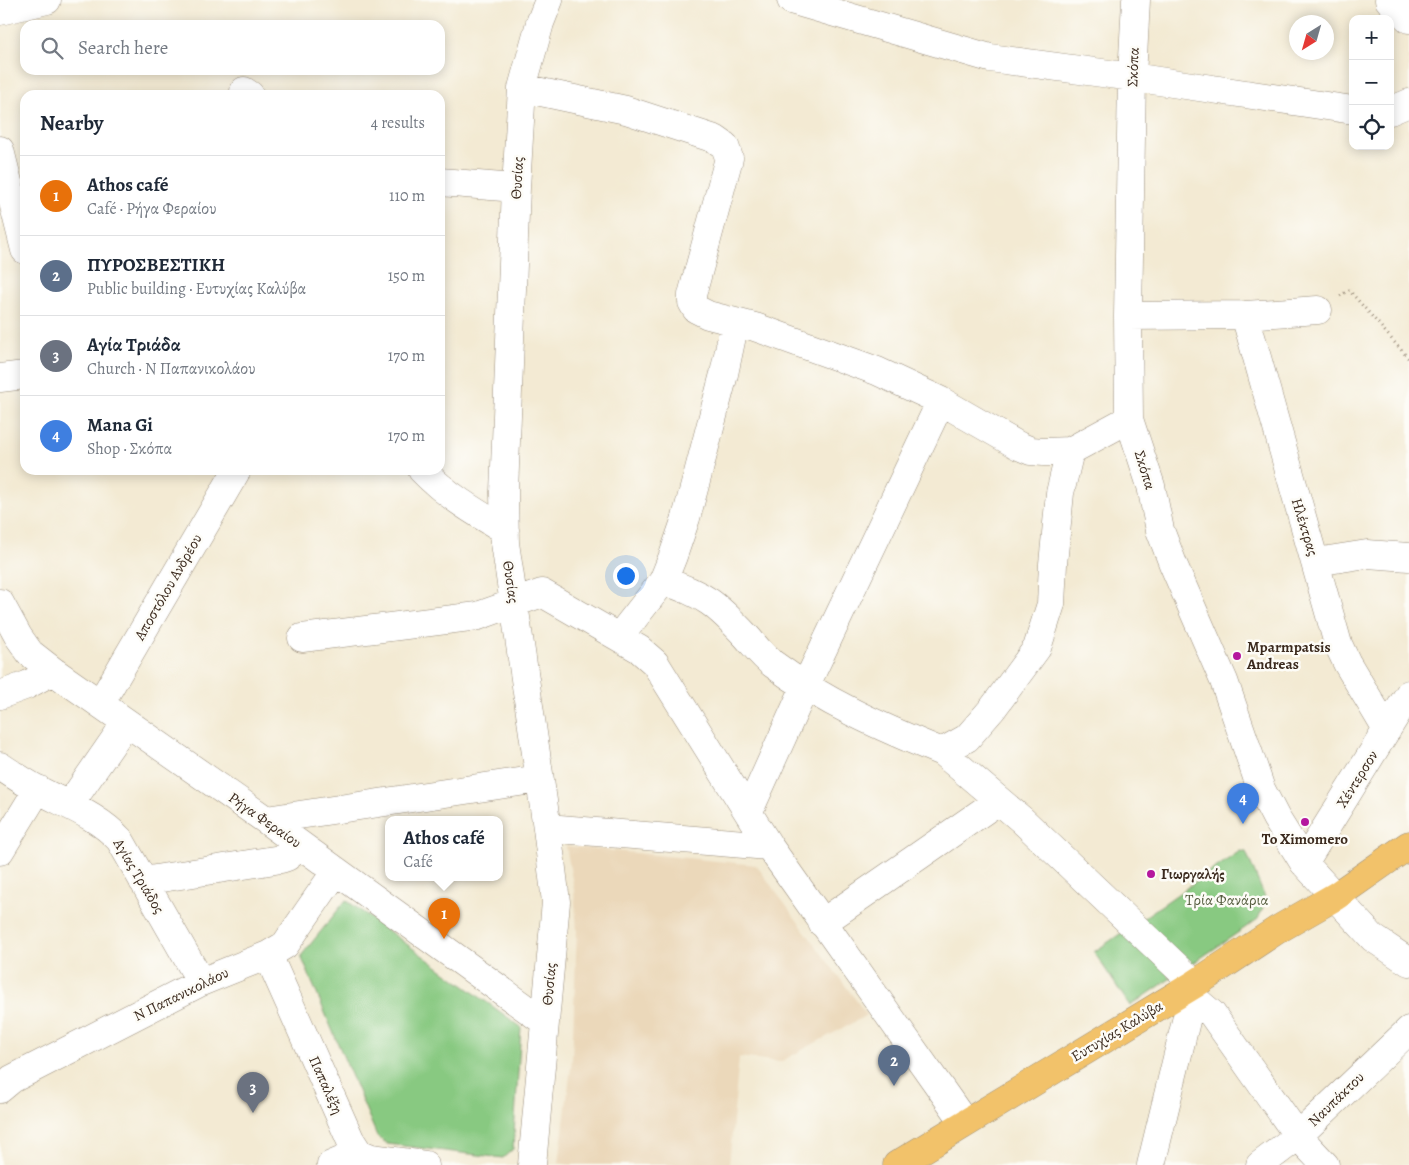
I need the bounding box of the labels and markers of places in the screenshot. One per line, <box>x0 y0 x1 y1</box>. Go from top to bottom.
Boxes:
place label: Mparmpatsis Andreas <box>1246 637 1331 674</box>
marker: Mparmpatsis Andreas <box>1231 650 1243 662</box>
pin: 4 <box>1227 783 1259 824</box>
marker: To Ximomero <box>1299 816 1311 828</box>
place label: To Ximomero <box>1262 829 1348 849</box>
place label: Γιωργαλής <box>1161 864 1225 884</box>
marker: Γιωργαλής <box>1145 868 1157 880</box>
pin: 1 <box>428 898 460 939</box>
pin: 2 <box>878 1045 910 1086</box>
pin: 3 <box>237 1072 269 1113</box>

